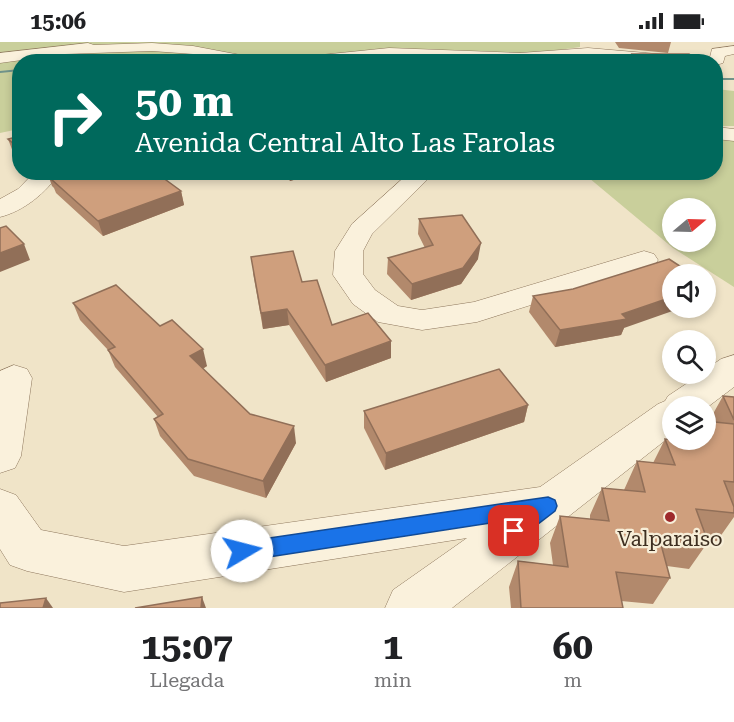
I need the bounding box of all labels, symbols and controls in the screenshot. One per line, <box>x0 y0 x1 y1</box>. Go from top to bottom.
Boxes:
text: 15:06 <box>30 9 86 34</box>
text: 50 m <box>135 77 233 126</box>
icon: right <box>36 78 114 156</box>
text: Avenida Central Alto Las Farolas <box>135 127 555 159</box>
north arrow <box>662 198 716 252</box>
map controls <box>662 198 716 450</box>
button: sound <box>662 264 716 318</box>
button: search <box>662 330 716 384</box>
button: layers <box>662 396 716 450</box>
pin <box>488 505 539 556</box>
marker: Valparaiso <box>663 510 677 524</box>
icon: arrive <box>497 514 530 547</box>
position arrow <box>210 519 274 583</box>
place label: Valparaiso <box>617 527 723 551</box>
text: 15:07 <box>141 626 233 668</box>
text: 1 <box>383 626 403 668</box>
text: 60 <box>553 626 593 668</box>
text: Llegada <box>150 668 224 692</box>
text: min <box>374 668 412 692</box>
text: m <box>564 668 582 692</box>

